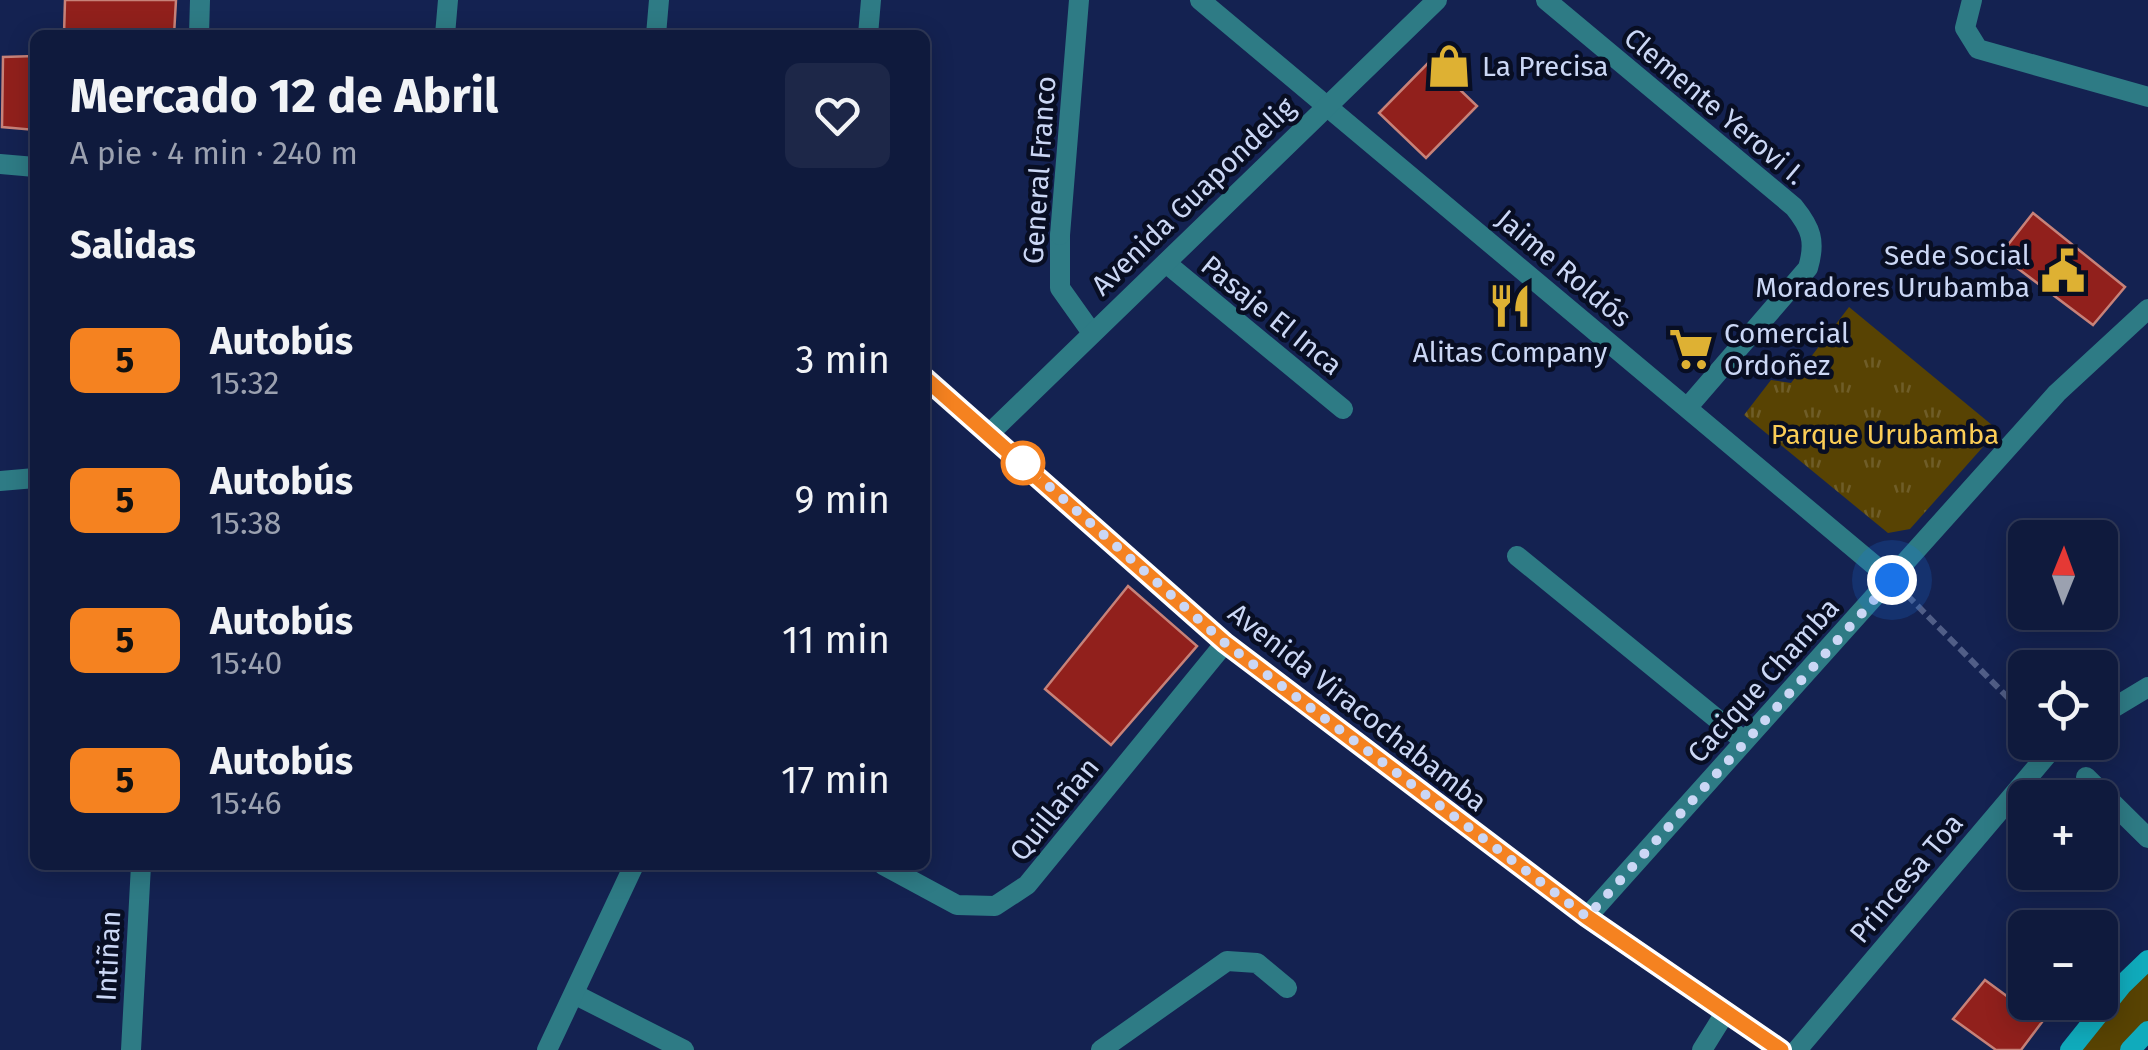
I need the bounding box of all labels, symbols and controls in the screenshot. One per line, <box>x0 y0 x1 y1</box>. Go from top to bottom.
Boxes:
street label: Clemente Yerovi I. <box>1617 21 1812 192</box>
shop icon: La Precisa <box>1425 42 1473 90</box>
place label: La Precisa <box>1482 50 1609 83</box>
button: heart <box>785 63 890 168</box>
text: Mercado 12 de Abril <box>70 67 498 125</box>
street label: General Franco <box>1016 75 1063 265</box>
street label: Avenida Guapondelig <box>1085 90 1302 302</box>
text: A pie · 4 min · 240 m <box>70 134 358 172</box>
street label: Jaime Roldós <box>1490 203 1638 334</box>
text: Salidas <box>70 222 196 268</box>
place label: Sede Social Moradores Urubamba <box>1755 239 2030 304</box>
public building icon: Sede Social Moradores Urubamba <box>2039 247 2087 295</box>
street label: Pasaje El Inca <box>1195 249 1349 382</box>
restaurant icon: Alitas Company <box>1486 282 1534 330</box>
place label: Comercial Ordoñez <box>1724 317 1849 382</box>
text: Autobús <box>210 318 353 364</box>
supermarket icon: Comercial Ordoñez <box>1667 325 1715 373</box>
place label: Alitas Company <box>1413 336 1607 369</box>
text: 3 min <box>795 337 890 383</box>
text: 5 <box>116 339 134 381</box>
text: 15:32 <box>210 364 279 402</box>
park label: Parque Urubamba <box>1771 418 1999 451</box>
unlabelled marker <box>1002 442 1044 484</box>
text: Autobús <box>210 458 353 504</box>
text: 9 min <box>794 477 890 523</box>
text: 5 <box>116 479 134 521</box>
text: 15:38 <box>210 504 281 542</box>
north arrow <box>2008 520 2118 630</box>
map controls <box>2008 520 2118 1020</box>
your location <box>1867 555 1917 605</box>
street label: Cacique Chamba <box>1681 591 1846 770</box>
street label: Avenida Viracochabamba <box>1222 596 1493 818</box>
text: Autobús <box>210 598 353 644</box>
text: 11 min <box>782 617 890 663</box>
text: 5 <box>116 619 134 661</box>
text: 15:40 <box>210 644 282 682</box>
button: locate <box>2008 650 2118 760</box>
text: Autobús <box>210 738 353 784</box>
street label: Quillañan <box>1003 751 1106 868</box>
text: 17 min <box>781 757 890 803</box>
text: 5 <box>116 759 134 801</box>
button: + <box>2008 780 2118 890</box>
text: 15:46 <box>210 784 282 822</box>
street label: Princesa Toa <box>1843 807 1970 950</box>
street label: Intiñan <box>90 910 127 1002</box>
button: − <box>2008 910 2118 1020</box>

